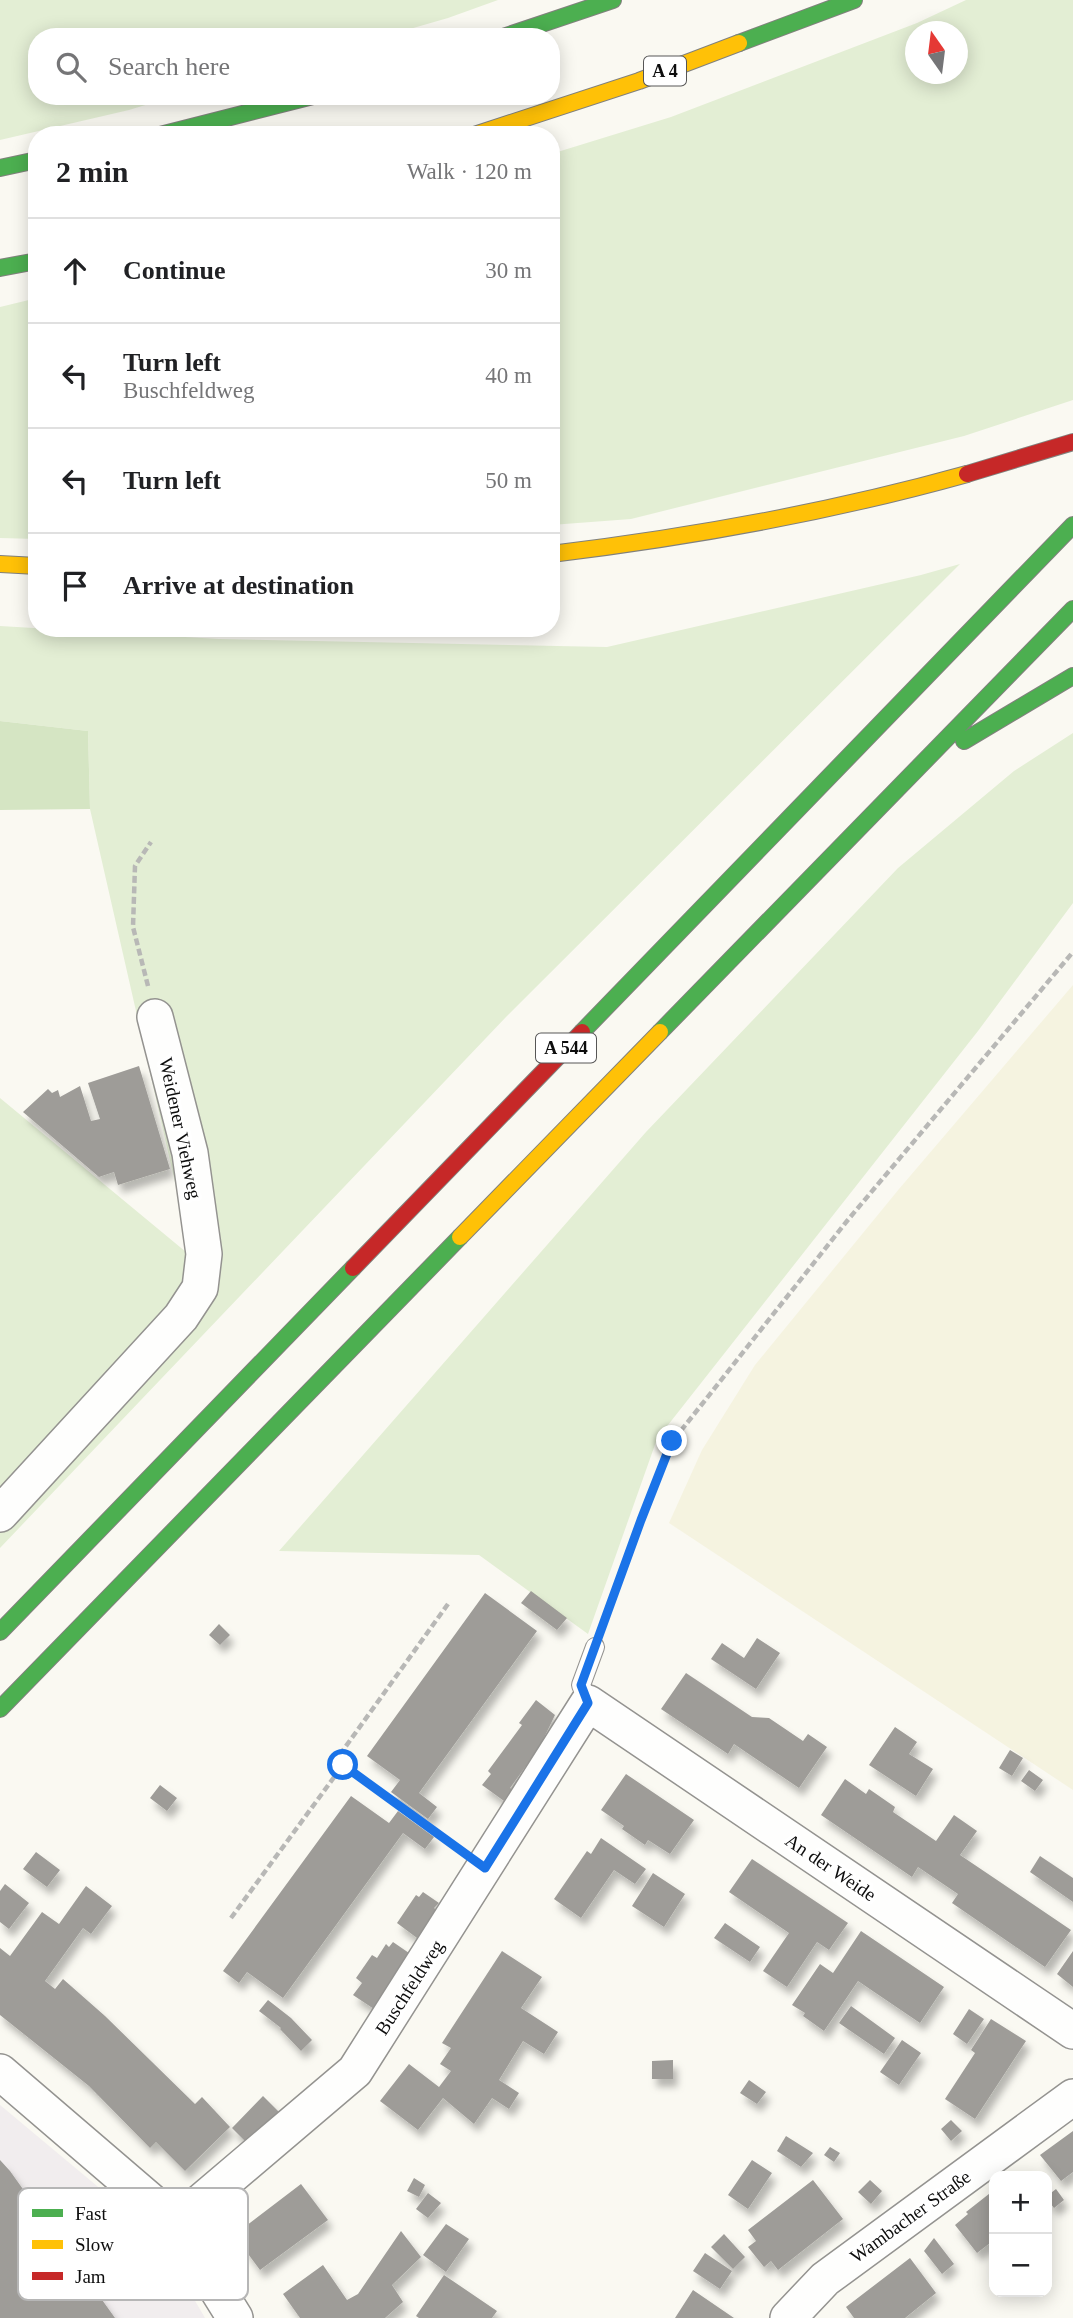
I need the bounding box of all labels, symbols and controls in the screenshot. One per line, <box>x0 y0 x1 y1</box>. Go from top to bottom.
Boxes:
north arrow <box>905 21 968 84</box>
search box <box>28 28 560 105</box>
icon: search <box>52 48 90 86</box>
text: Search here <box>108 52 230 81</box>
road number: A 4 <box>644 56 686 86</box>
text: 2 min <box>56 155 129 188</box>
text: Walk · 120 m <box>407 159 532 184</box>
icon: ahead <box>56 252 94 290</box>
text: Continue <box>123 256 226 285</box>
text: 30 m <box>485 258 532 283</box>
text: Turn left <box>123 348 221 377</box>
icon: left <box>56 357 94 395</box>
text: 40 m <box>485 363 532 388</box>
text: Buschfeldweg <box>123 378 255 403</box>
icon: left <box>56 462 94 500</box>
text: Turn left <box>123 466 221 495</box>
text: 50 m <box>485 468 532 493</box>
icon: arrive <box>56 567 94 605</box>
text: Arrive at destination <box>123 571 354 600</box>
road number: A 544 <box>536 1034 596 1063</box>
street label: Weidener Viehweg <box>155 1055 206 1201</box>
route end <box>656 1425 687 1456</box>
route start <box>327 1749 358 1780</box>
street label: An der Weide <box>781 1829 880 1905</box>
street label: Buschfeldweg <box>371 1936 448 2039</box>
street label: Wambacher Straße <box>846 2166 975 2267</box>
map controls <box>989 2171 1052 2297</box>
button: + <box>989 2171 1052 2234</box>
legend <box>18 2188 248 2300</box>
text: Fast <box>75 2203 107 2224</box>
text: Slow <box>75 2234 114 2255</box>
button: − <box>989 2234 1052 2297</box>
text: Jam <box>75 2266 106 2287</box>

